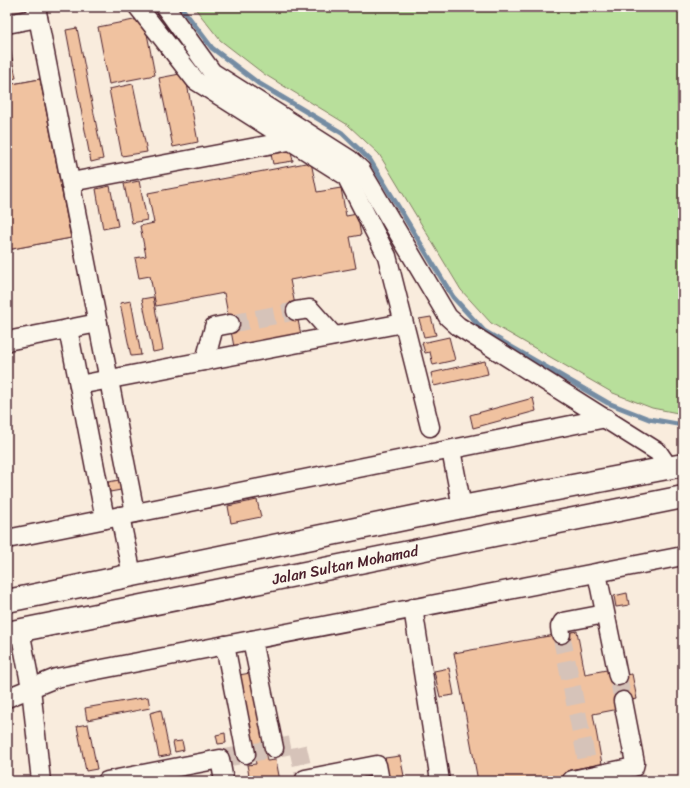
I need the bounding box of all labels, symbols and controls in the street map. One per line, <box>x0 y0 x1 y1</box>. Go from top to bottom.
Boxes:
street label: Jalan Sultan Mohamad <box>269 537 422 593</box>

